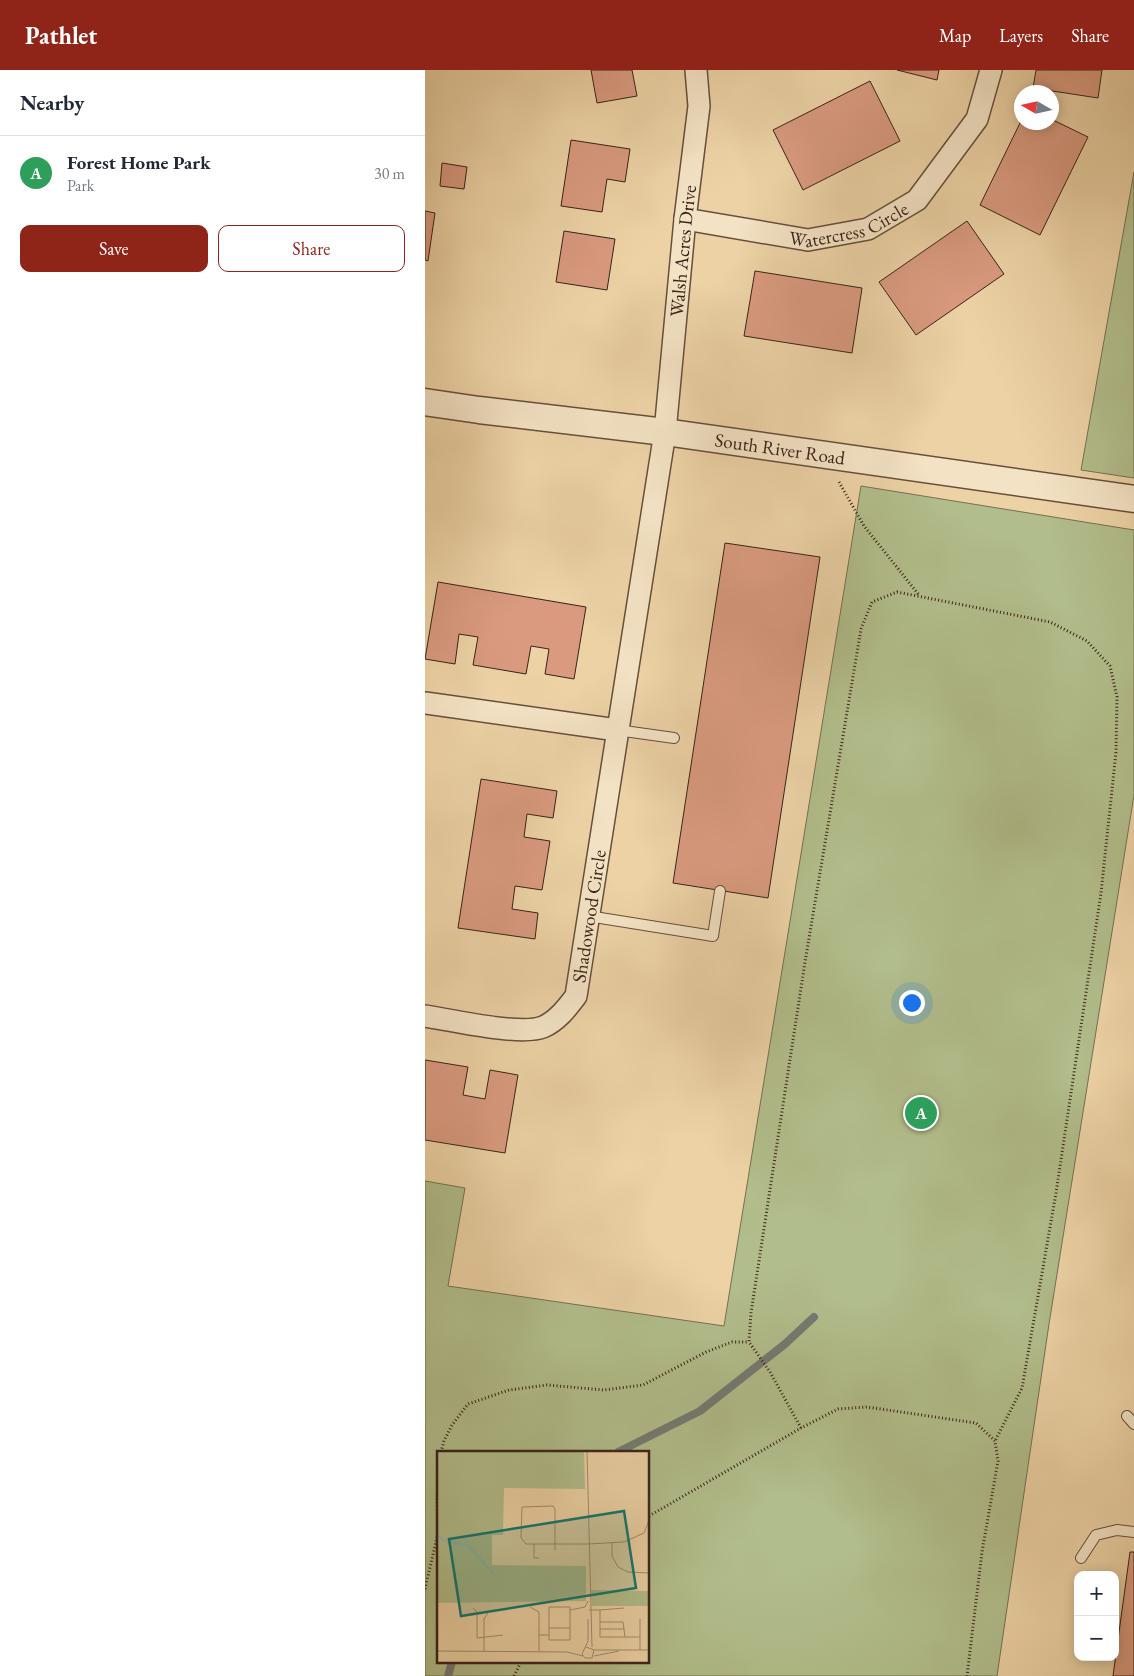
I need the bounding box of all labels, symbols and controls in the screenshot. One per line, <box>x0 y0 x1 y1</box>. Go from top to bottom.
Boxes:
text: Pathlet <box>25 20 97 51</box>
text: Map <box>939 24 971 47</box>
text: Layers <box>999 24 1043 47</box>
text: Share <box>1071 24 1109 47</box>
north arrow <box>1014 85 1059 130</box>
text: Nearby <box>20 89 84 116</box>
text: Forest Home Park <box>67 150 211 175</box>
text: A <box>30 163 42 184</box>
text: 30 m <box>374 163 405 184</box>
text: Park <box>67 175 94 196</box>
street label: Walsh Acres Drive <box>663 184 702 318</box>
street label: Watercress Circle <box>787 196 913 253</box>
button: Save <box>20 225 208 272</box>
button: Share <box>218 225 405 272</box>
street label: South River Road <box>713 427 847 470</box>
street label: Shadowood Circle <box>566 848 611 984</box>
your location <box>899 990 925 1016</box>
pin: A <box>905 1094 937 1132</box>
inset map <box>437 1451 650 1664</box>
map controls <box>1074 1571 1119 1661</box>
button: + <box>1074 1571 1119 1616</box>
button: − <box>1074 1616 1119 1661</box>

